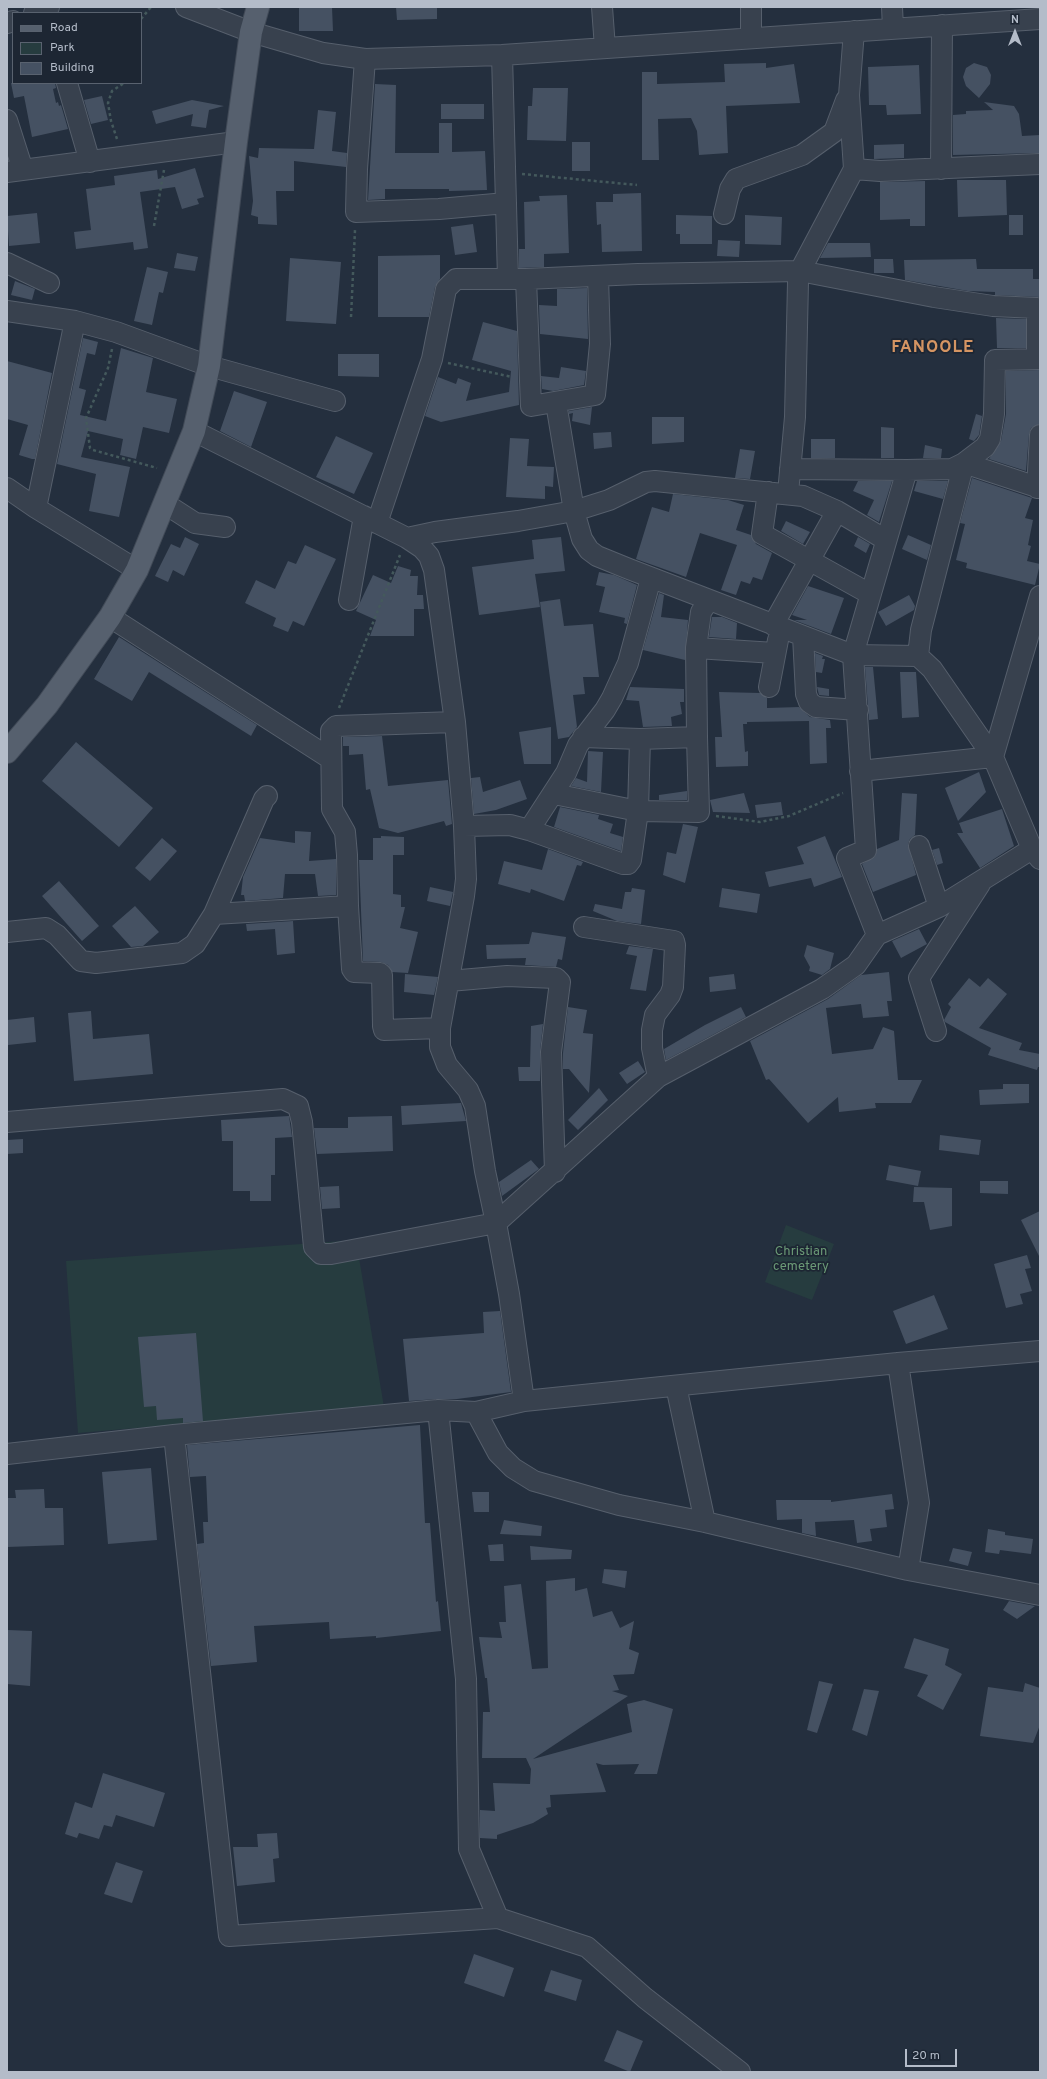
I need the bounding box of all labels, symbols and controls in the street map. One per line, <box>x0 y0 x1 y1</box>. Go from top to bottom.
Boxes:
legend <box>12 12 142 84</box>
north arrow <box>995 12 1035 52</box>
text: N <box>1011 13 1019 27</box>
text: Road <box>50 20 78 36</box>
text: Park <box>50 40 75 56</box>
text: Building <box>50 60 94 76</box>
district label: FANOOLE <box>891 339 975 359</box>
park label: Christian cemetery <box>773 1244 829 1275</box>
scale bar <box>907 2041 959 2067</box>
text: 20 m <box>912 2048 940 2064</box>

